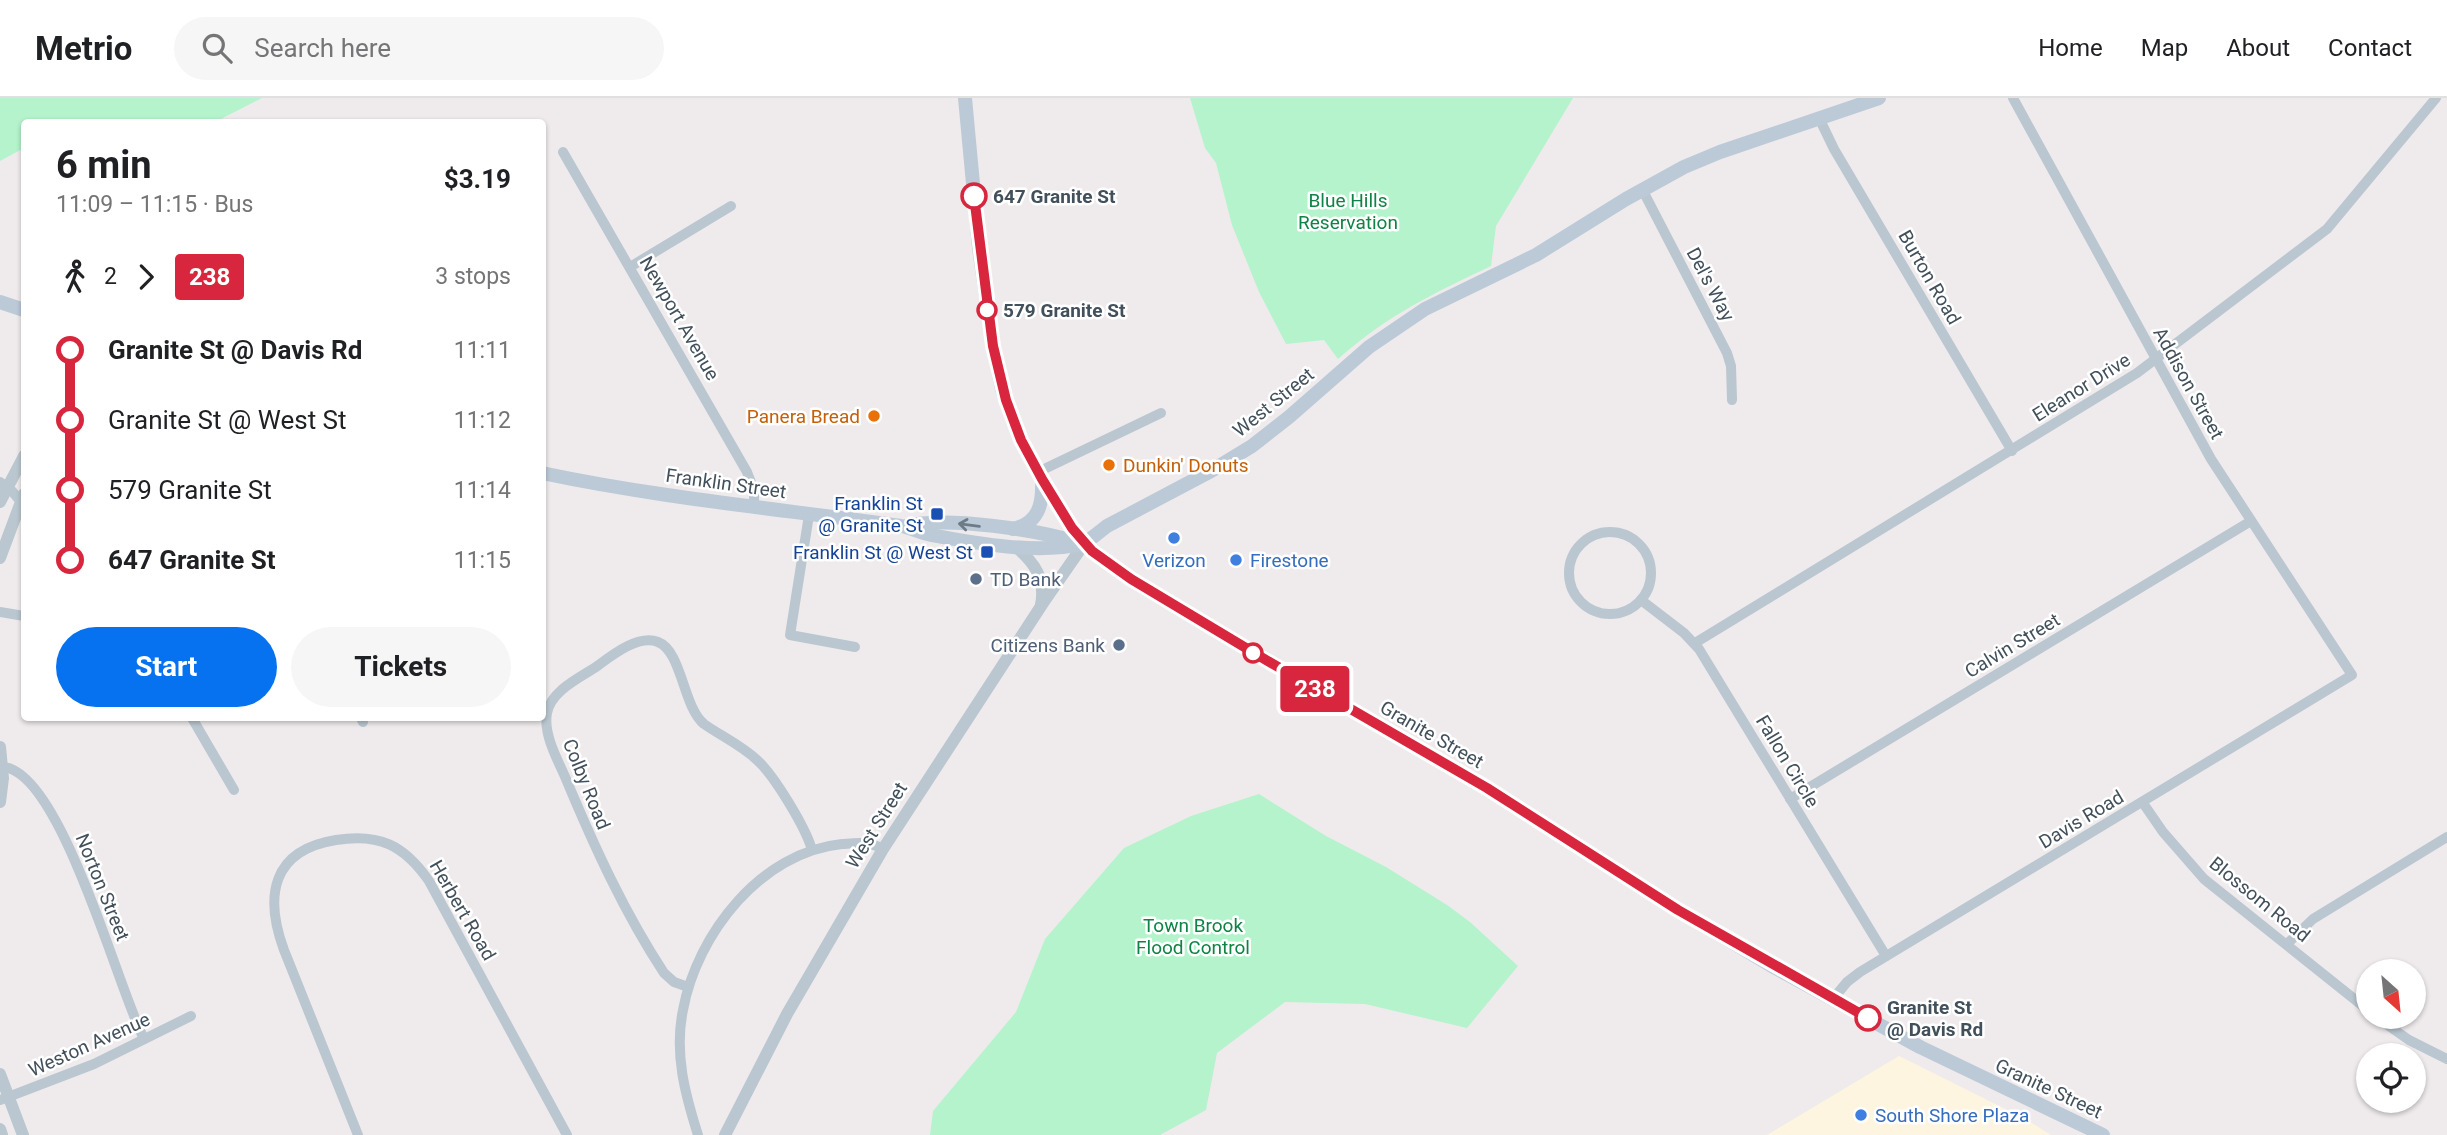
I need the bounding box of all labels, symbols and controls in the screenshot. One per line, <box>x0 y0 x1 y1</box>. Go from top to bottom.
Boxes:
search box <box>174 17 664 80</box>
text: Metrio <box>35 29 132 68</box>
icon: search <box>198 29 236 67</box>
text: Search here <box>254 33 391 63</box>
text: Home <box>2038 34 2103 62</box>
text: Map <box>2141 34 2188 62</box>
text: About <box>2226 34 2290 62</box>
text: Contact <box>2328 34 2412 62</box>
text: 6 min <box>56 143 152 187</box>
text: $3.19 <box>444 164 511 194</box>
marker: 647 Granite St <box>961 183 987 209</box>
place label: 647 Granite St <box>993 185 1116 208</box>
park label: Blue Hills Reservation <box>1298 189 1398 234</box>
text: 11:09 – 11:15 · Bus <box>56 191 253 218</box>
street label: Burton Road <box>1893 226 1966 328</box>
street label: Del's Way <box>1682 244 1739 325</box>
street label: Newport Avenue <box>635 252 724 384</box>
icon: walk <box>56 258 94 296</box>
icon: forward <box>127 258 165 296</box>
text: 2 <box>104 263 117 290</box>
text: 238 <box>189 263 230 291</box>
text: 3 stops <box>435 263 511 290</box>
place label: 579 Granite St <box>1003 299 1126 322</box>
marker: 579 Granite St <box>977 300 997 320</box>
street label: Addison Street <box>2148 323 2229 443</box>
text: Granite St @ Davis Rd <box>108 335 362 365</box>
text: 11:11 <box>454 337 511 364</box>
street label: Eleanor Drive <box>2028 348 2134 427</box>
street label: West Street <box>1228 363 1318 442</box>
text: Granite St @ West St <box>108 405 347 435</box>
place label: Panera Bread <box>747 405 860 428</box>
text: 11:12 <box>454 407 511 434</box>
marker: Panera Bread <box>866 408 882 424</box>
place label: Dunkin' Donuts <box>1123 454 1249 477</box>
marker: Dunkin' Donuts <box>1101 457 1117 473</box>
street label: Franklin Street <box>664 464 788 503</box>
text: 579 Granite St <box>108 475 272 505</box>
text: 11:14 <box>454 477 511 504</box>
place label: Franklin St @ Granite St <box>818 492 923 537</box>
marker: Franklin St @ Granite St <box>929 506 945 522</box>
one-way arrow <box>958 518 981 531</box>
marker: Verizon <box>1166 530 1182 546</box>
place label: Franklin St @ West St <box>793 541 973 564</box>
marker: Franklin St @ West St <box>979 544 995 560</box>
text: 647 Granite St <box>108 545 276 575</box>
text: 11:15 <box>454 547 511 574</box>
place label: Verizon <box>1142 549 1206 572</box>
place label: Firestone <box>1250 549 1329 572</box>
marker: Firestone <box>1228 552 1244 568</box>
place label: TD Bank <box>990 568 1061 591</box>
marker: TD Bank <box>968 571 984 587</box>
street label: Calvin Street <box>1961 608 2064 683</box>
button: Start <box>56 627 277 707</box>
button: Tickets <box>291 627 511 707</box>
place label: Citizens Bank <box>991 634 1105 657</box>
marker: Citizens Bank <box>1111 637 1127 653</box>
unlabelled marker <box>1243 643 1263 663</box>
line badge: 238 <box>1275 666 1355 712</box>
text: 238 <box>1294 675 1336 703</box>
street label: Granite Street <box>1376 696 1488 773</box>
street label: Fallon Circle <box>1751 711 1824 812</box>
street label: Colby Road <box>558 736 615 833</box>
street label: West Street <box>841 778 912 873</box>
street label: Davis Road <box>2035 785 2128 854</box>
street label: Norton Street <box>71 830 134 944</box>
street label: Blossom Road <box>2205 852 2315 947</box>
street label: Herbert Road <box>425 856 501 965</box>
park label: Town Brook Flood Control <box>1136 914 1250 959</box>
north arrow <box>2356 959 2426 1029</box>
map controls <box>2356 959 2426 1113</box>
place label: Granite St @ Davis Rd <box>1887 996 1983 1041</box>
marker: Granite St @ Davis Rd <box>1855 1005 1881 1031</box>
street label: Weston Avenue <box>25 1007 154 1082</box>
button: locate <box>2356 1043 2426 1113</box>
street label: Granite Street <box>1992 1054 2106 1123</box>
place label: South Shore Plaza <box>1875 1104 2029 1127</box>
marker: South Shore Plaza <box>1853 1107 1869 1123</box>

